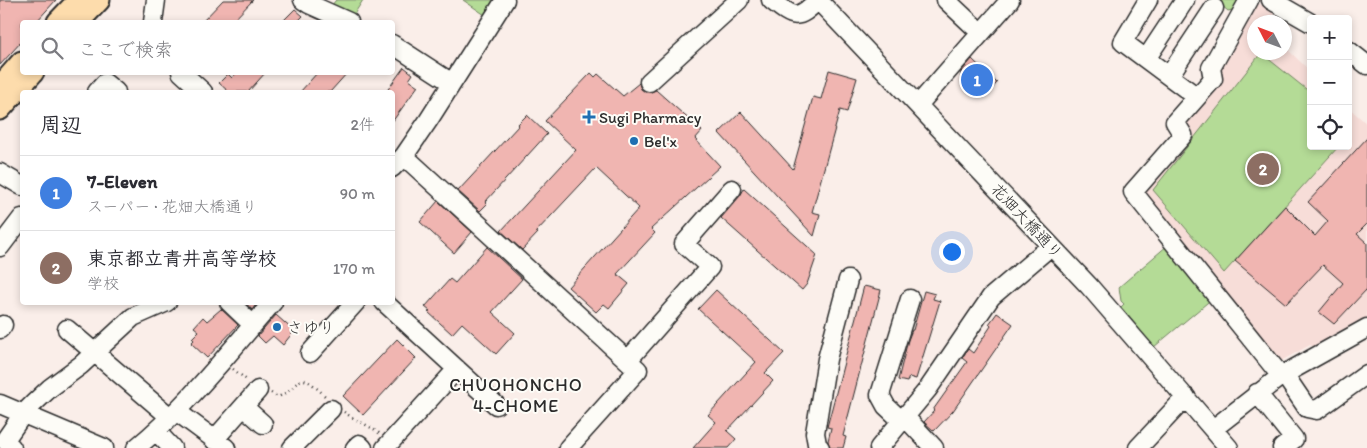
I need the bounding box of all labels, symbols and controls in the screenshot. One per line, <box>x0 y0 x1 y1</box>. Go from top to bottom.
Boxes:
north arrow <box>1247 15 1292 60</box>
map controls <box>1307 15 1352 150</box>
button: + <box>1307 15 1352 60</box>
search box <box>20 20 395 75</box>
icon: search <box>38 34 66 62</box>
text: ここで検索 <box>78 38 173 61</box>
button: − <box>1307 60 1352 105</box>
pin: 1 <box>961 61 993 99</box>
button: locate <box>1307 105 1352 150</box>
place label: Sugi Pharmacy <box>599 108 702 127</box>
marker: Sugi Pharmacy <box>583 111 595 123</box>
text: 周辺 <box>40 112 82 137</box>
text: 2件 <box>351 115 375 134</box>
place label: Bel'x <box>644 132 677 151</box>
marker: Bel'x <box>628 135 640 147</box>
pin: 2 <box>1247 150 1279 188</box>
text: 7-Eleven <box>87 170 158 193</box>
street label: 花畑大橋通り <box>987 179 1067 263</box>
text: 1 <box>52 184 60 203</box>
text: 90 m <box>340 184 375 203</box>
text: スーパー · 花畑大橋通り <box>87 197 257 216</box>
your location <box>939 239 965 265</box>
text: 東京都立青井高等学校 <box>87 247 277 270</box>
text: 2 <box>52 259 60 278</box>
text: 170 m <box>333 259 375 278</box>
text: 学校 <box>87 274 119 293</box>
place label: さゆり <box>287 318 335 337</box>
marker: さゆり <box>271 321 283 333</box>
district label: CHUOHONCHO 4-CHOME <box>449 374 583 417</box>

